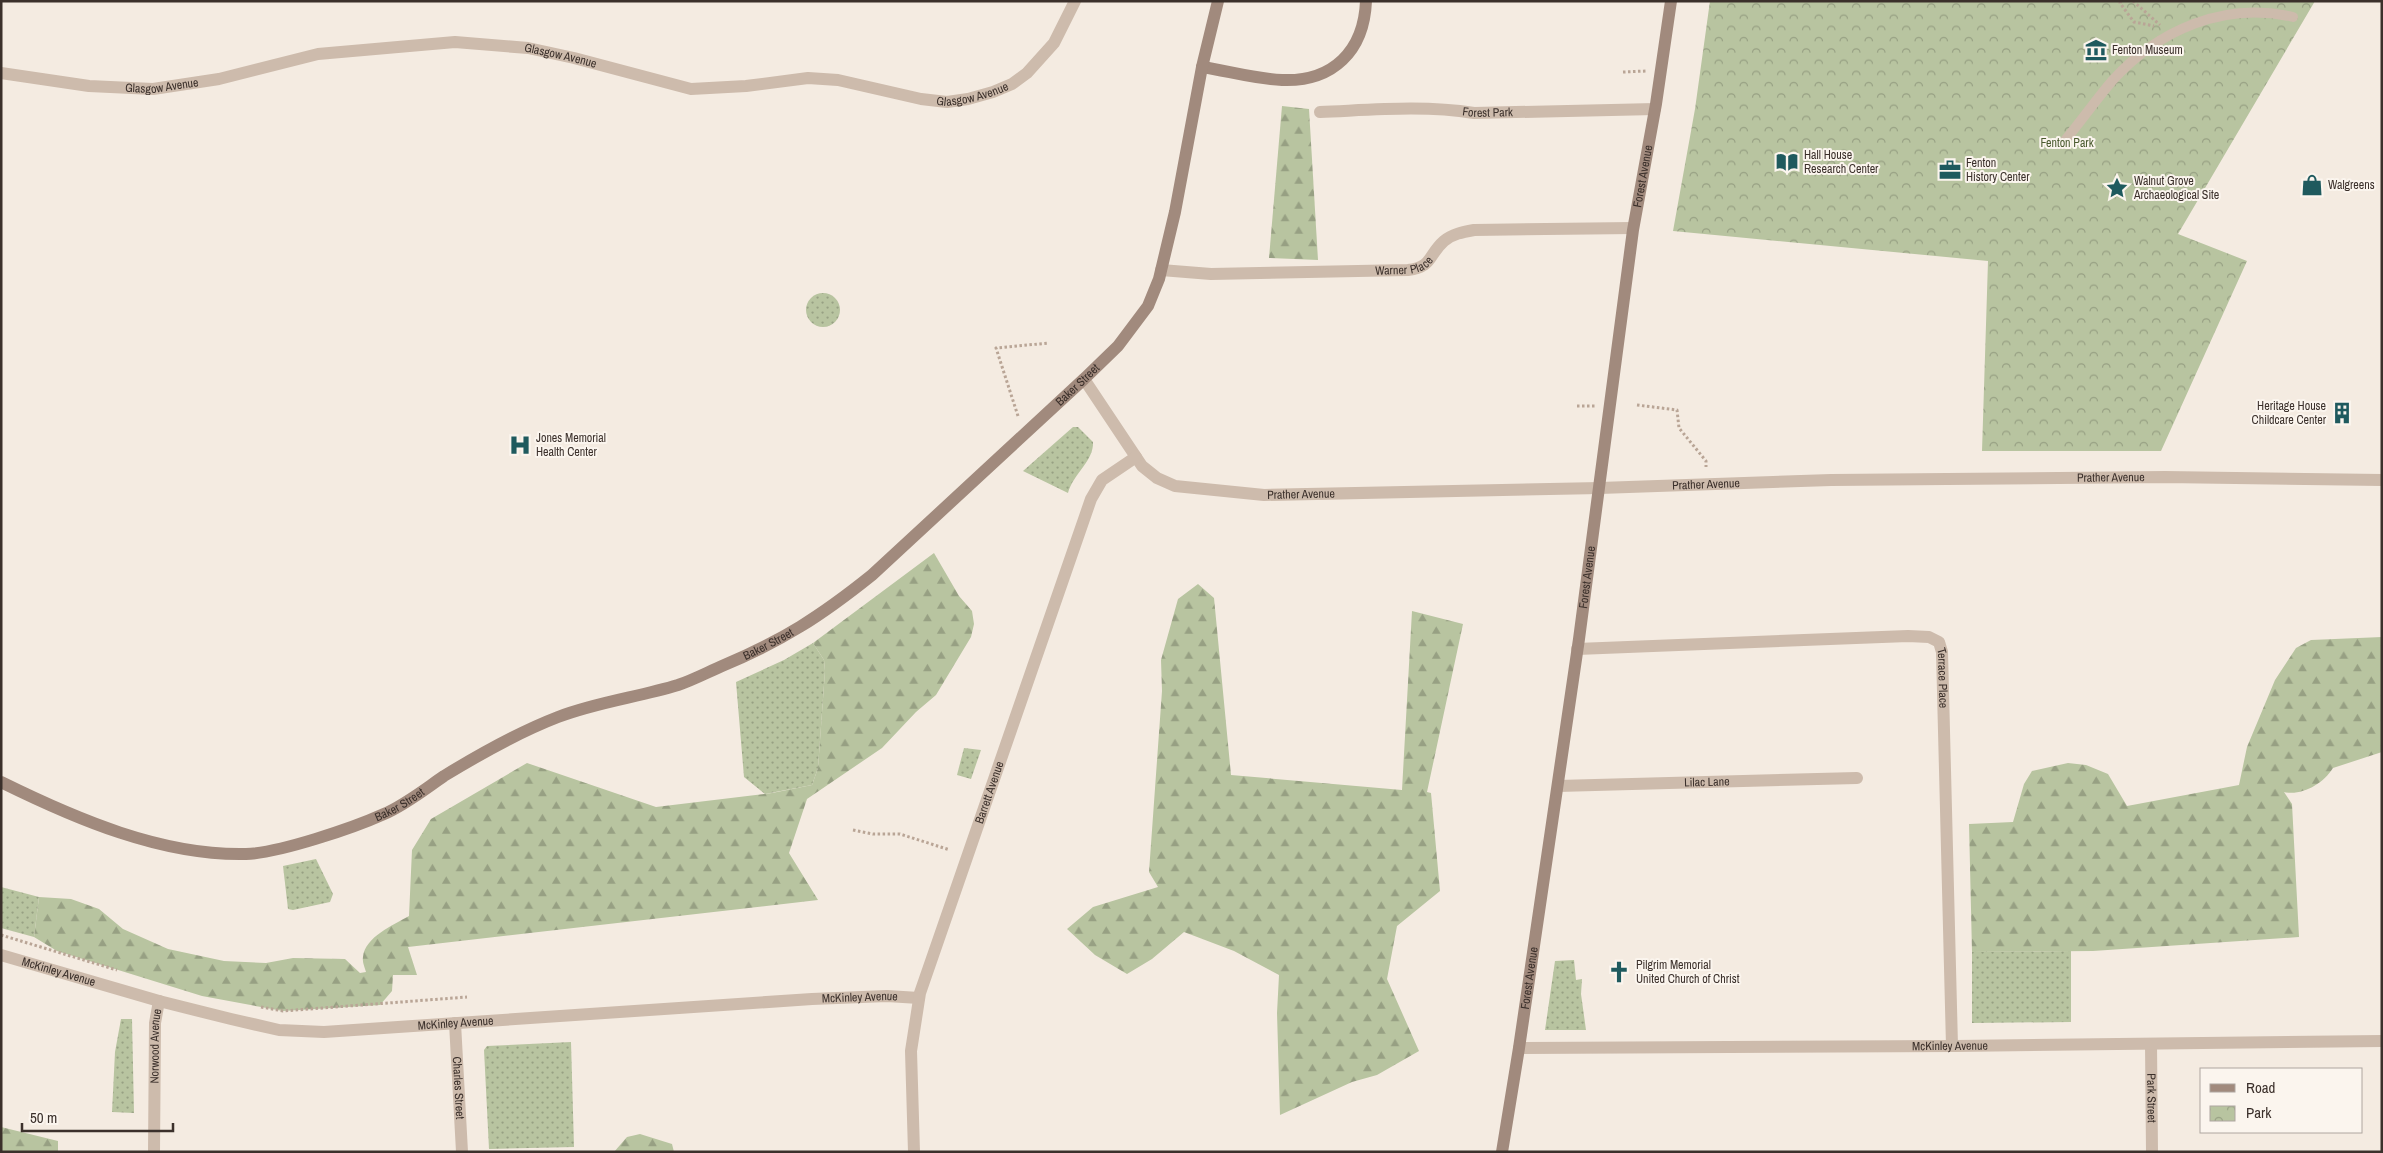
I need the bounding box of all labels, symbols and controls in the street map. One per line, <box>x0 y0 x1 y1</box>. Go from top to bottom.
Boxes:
museum icon: Fenton Museum <box>2083 37 2109 63</box>
street label: Glasgow Avenue <box>523 39 598 72</box>
place label: Fenton Museum <box>2112 42 2183 58</box>
street label: Glasgow Avenue <box>125 74 200 97</box>
street label: Glasgow Avenue <box>936 78 1011 110</box>
street label: Forest Park <box>1462 103 1513 121</box>
park label: Fenton Park <box>2040 135 2094 151</box>
street label: Forest Avenue <box>1629 144 1656 209</box>
place label: Hall House Research Center <box>1804 147 1879 177</box>
library icon: Hall House Research Center <box>1774 149 1800 175</box>
place label: Fenton History Center <box>1966 155 2030 185</box>
office icon: Fenton History Center <box>1937 157 1963 183</box>
shop icon: Walgreens <box>2299 172 2325 198</box>
place label: Walnut Grove Archaeological Site <box>2133 173 2219 203</box>
place icon: Walnut Grove Archaeological Site <box>2104 175 2130 201</box>
place label: Walgreens <box>2328 177 2375 193</box>
street label: Warner Place <box>1375 253 1437 279</box>
street label: Baker Street <box>1052 360 1103 409</box>
place label: Heritage House Childcare Center <box>2252 398 2327 428</box>
building icon: Heritage House Childcare Center <box>2329 400 2355 426</box>
place label: Jones Memorial Health Center <box>536 430 606 460</box>
hospital icon: Jones Memorial Health Center <box>507 432 533 458</box>
street label: Prather Avenue <box>2077 469 2145 486</box>
street label: Prather Avenue <box>1672 475 1740 493</box>
street label: Prather Avenue <box>1267 486 1335 503</box>
street label: Forest Avenue <box>1575 545 1599 610</box>
street label: Baker Street <box>740 624 797 664</box>
street label: Terrace Place <box>1933 646 1951 708</box>
street label: Barrett Avenue <box>971 759 1008 826</box>
street label: Lilac Lane <box>1684 773 1730 791</box>
street label: Baker Street <box>372 784 428 825</box>
street label: Forest Avenue <box>1517 946 1542 1010</box>
street label: McKinley Avenue <box>20 953 97 990</box>
place label: Pilgrim Memorial United Church of Christ <box>1636 957 1740 987</box>
church icon: Pilgrim Memorial United Church of Christ <box>1606 959 1632 985</box>
street label: McKinley Avenue <box>821 988 898 1007</box>
street label: Norwood Avenue <box>147 1007 165 1084</box>
street label: McKinley Avenue <box>417 1013 494 1034</box>
street label: McKinley Avenue <box>1912 1038 1988 1054</box>
street label: Charles Street <box>449 1056 468 1120</box>
legend <box>2200 1068 2363 1133</box>
street label: Park Street <box>2143 1073 2160 1123</box>
text: Road <box>2246 1077 2275 1098</box>
scale bar <box>22 1100 174 1132</box>
text: Park <box>2246 1102 2272 1123</box>
text: 50 m <box>30 1107 57 1128</box>

